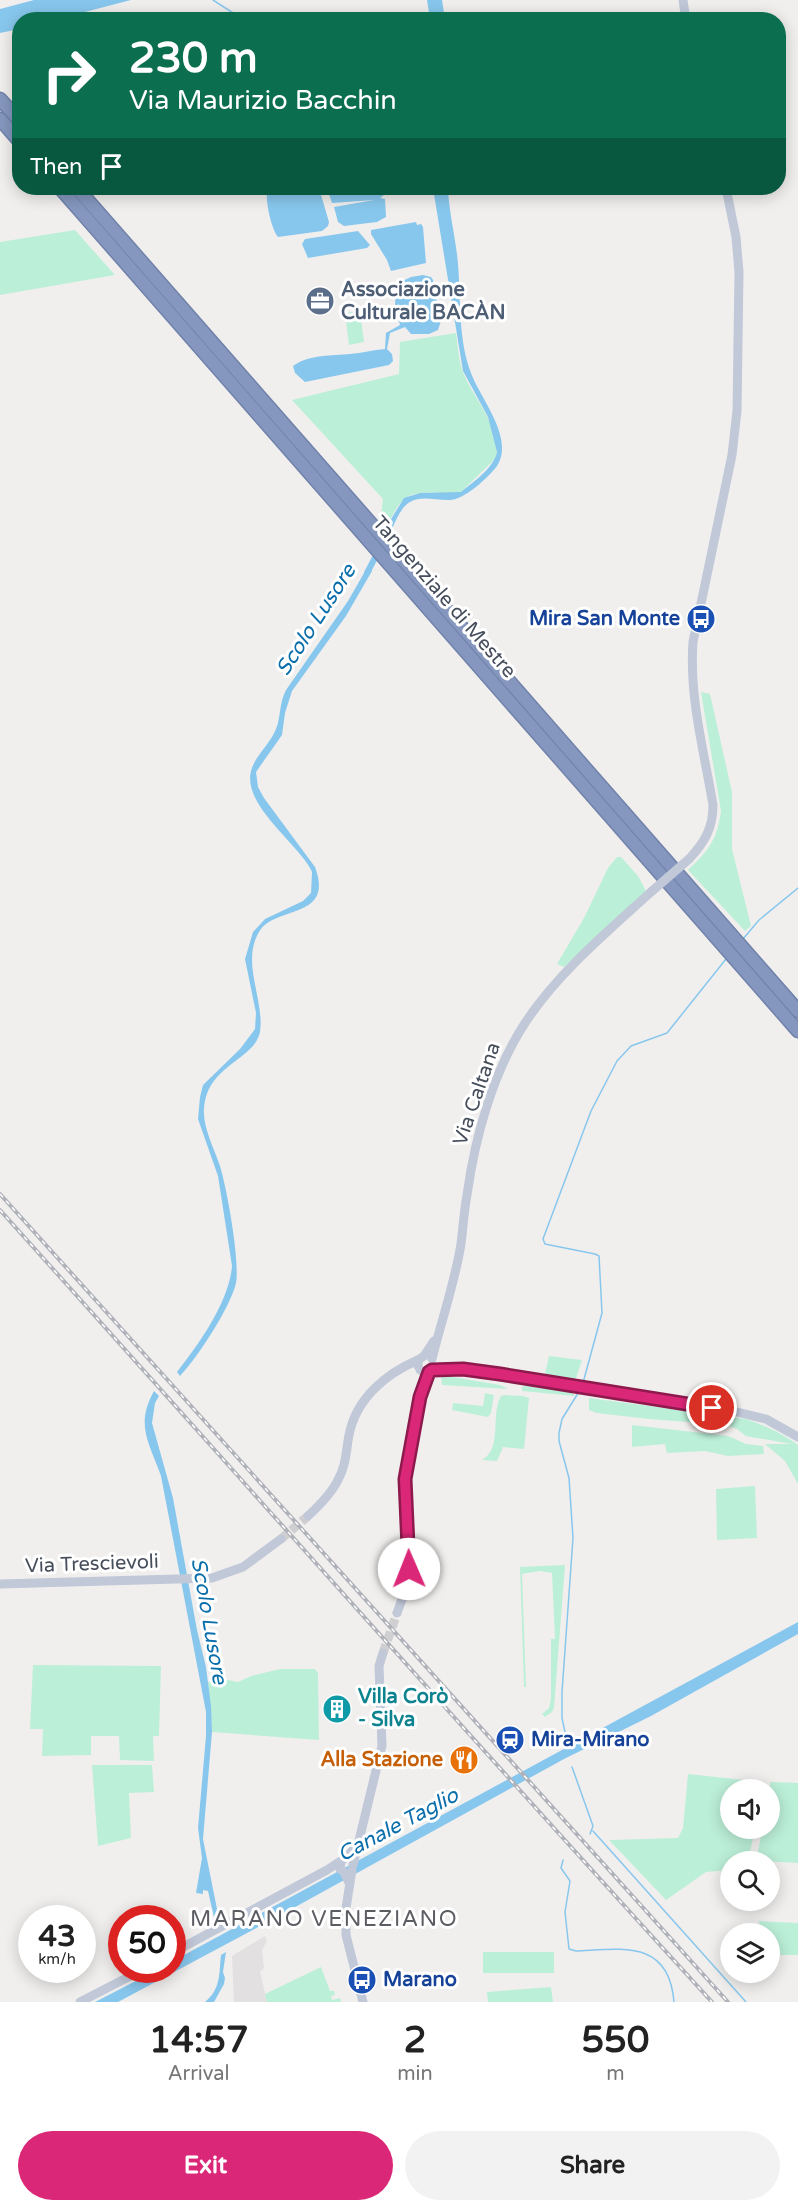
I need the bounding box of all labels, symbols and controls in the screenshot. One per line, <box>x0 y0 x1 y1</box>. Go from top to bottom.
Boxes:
text: 230 m <box>129 33 258 84</box>
icon: right <box>30 36 108 114</box>
text: Via Maurizio Bacchin <box>129 84 397 117</box>
icon: arrive <box>95 150 128 183</box>
text: Then <box>30 154 83 180</box>
place label: Associazione Culturale BACÀN <box>341 278 505 325</box>
office icon: Associazione Culturale BACÀN <box>304 285 336 317</box>
street label: Tangenziale di Mestre <box>367 511 521 683</box>
water label: Scolo Lusore <box>271 559 362 680</box>
bus stop icon: Mira San Monte <box>685 603 717 635</box>
place label: Mira San Monte <box>529 607 680 631</box>
street label: Via Caltana <box>448 1039 506 1149</box>
pin <box>686 1382 737 1433</box>
icon: arrive <box>695 1391 728 1424</box>
position arrow <box>377 1537 441 1601</box>
street label: Via Trescievoli <box>25 1550 159 1578</box>
water label: Scolo Lusore <box>186 1556 233 1687</box>
place label: Villa Corò - Silva <box>358 1685 448 1732</box>
building icon: Villa Corò - Silva <box>321 1693 353 1725</box>
station icon: Mira-Mirano <box>494 1724 526 1756</box>
place label: Mira-Mirano <box>531 1728 650 1752</box>
restaurant icon: Alla Stazione <box>448 1744 480 1776</box>
place label: Alla Stazione <box>320 1748 443 1772</box>
map controls <box>720 1779 780 1983</box>
button: sound <box>720 1779 780 1839</box>
water label: Canale Taglio <box>333 1782 464 1867</box>
button: search <box>720 1851 780 1911</box>
speed limit sign: 50 <box>108 1905 186 1983</box>
district label: MARANO VENEZIANO <box>190 1906 458 1932</box>
text: 43 <box>38 1918 76 1955</box>
button: layers <box>720 1923 780 1983</box>
text: km/h <box>38 1950 76 1968</box>
bus stop icon: Marano <box>346 1964 378 1996</box>
place label: Marano <box>383 1968 457 1992</box>
text: 14:57 <box>149 2019 249 2062</box>
text: 2 <box>404 2019 426 2062</box>
text: 550 <box>581 2019 649 2062</box>
text: Arrival <box>168 2062 230 2086</box>
text: min <box>397 2062 433 2086</box>
text: m <box>606 2062 625 2086</box>
button: Exit <box>18 2131 393 2200</box>
button: Share <box>405 2131 780 2200</box>

